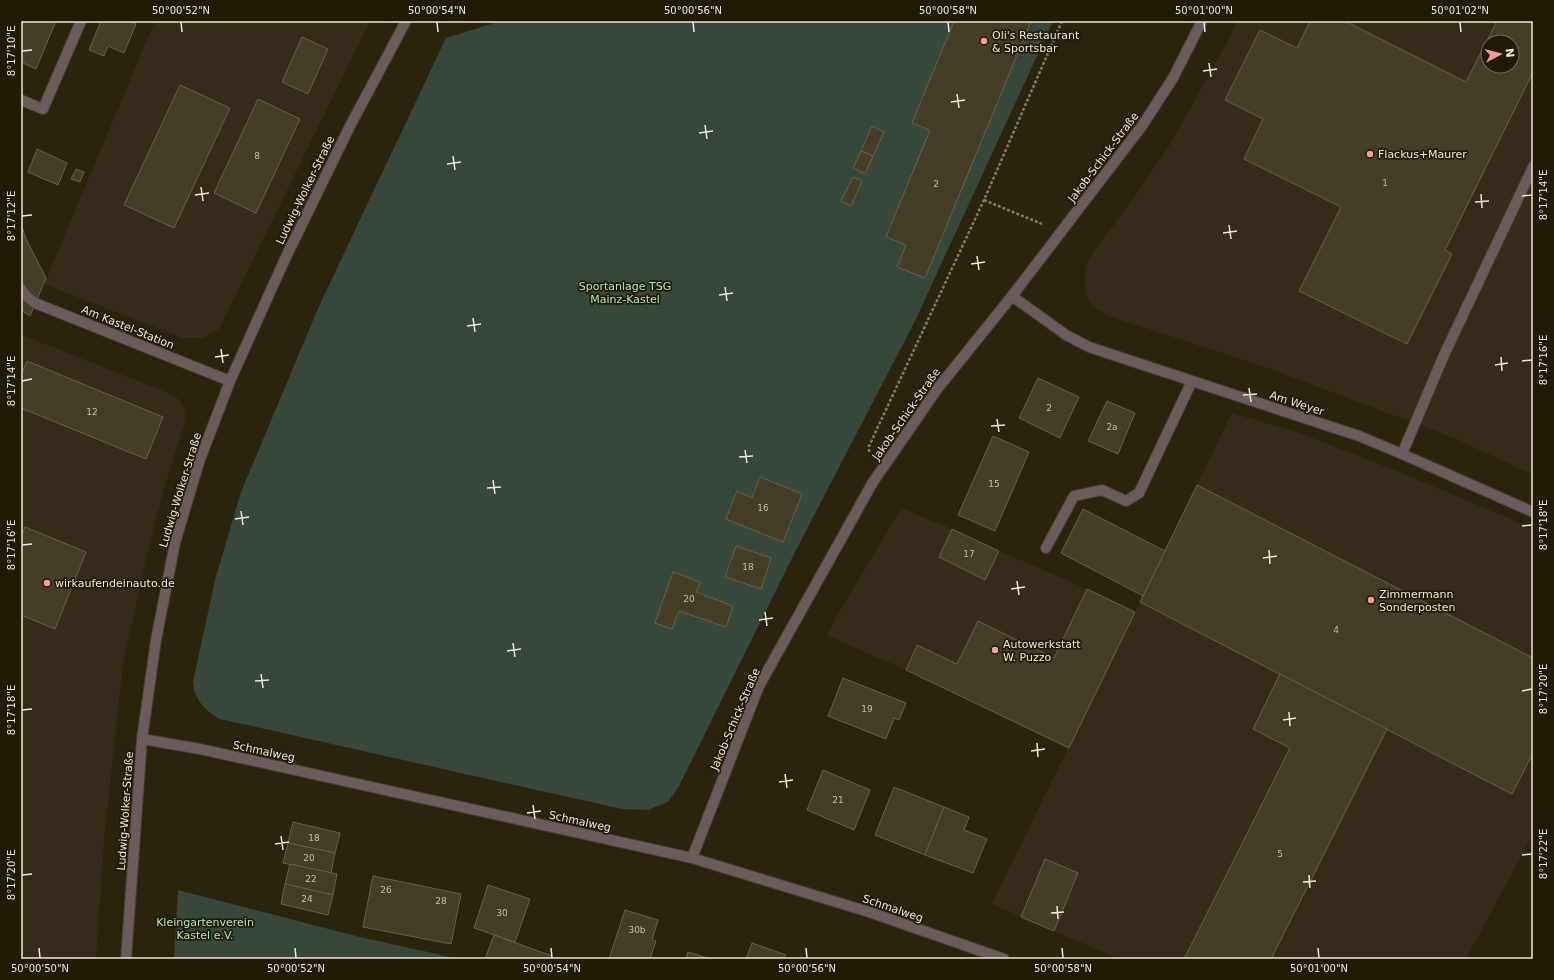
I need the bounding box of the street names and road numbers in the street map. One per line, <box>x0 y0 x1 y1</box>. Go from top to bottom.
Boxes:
street label: Jakob-Schick-Straße <box>1065 110 1142 206</box>
street label: Ludwig-Wolker-Straße <box>273 134 338 247</box>
street label: Am Kastel-Station <box>80 303 176 352</box>
street label: Jakob-Schick-Straße <box>869 366 943 464</box>
street label: Am Weyer <box>1268 389 1326 419</box>
street label: Ludwig-Wolker-Straße <box>157 431 204 549</box>
street label: Jakob-Schick-Straße <box>708 666 763 773</box>
street label: Schmalweg <box>232 739 296 764</box>
street label: Ludwig-Wolker-Straße <box>115 751 136 871</box>
street label: Schmalweg <box>548 809 612 834</box>
street label: Schmalweg <box>861 892 925 925</box>

